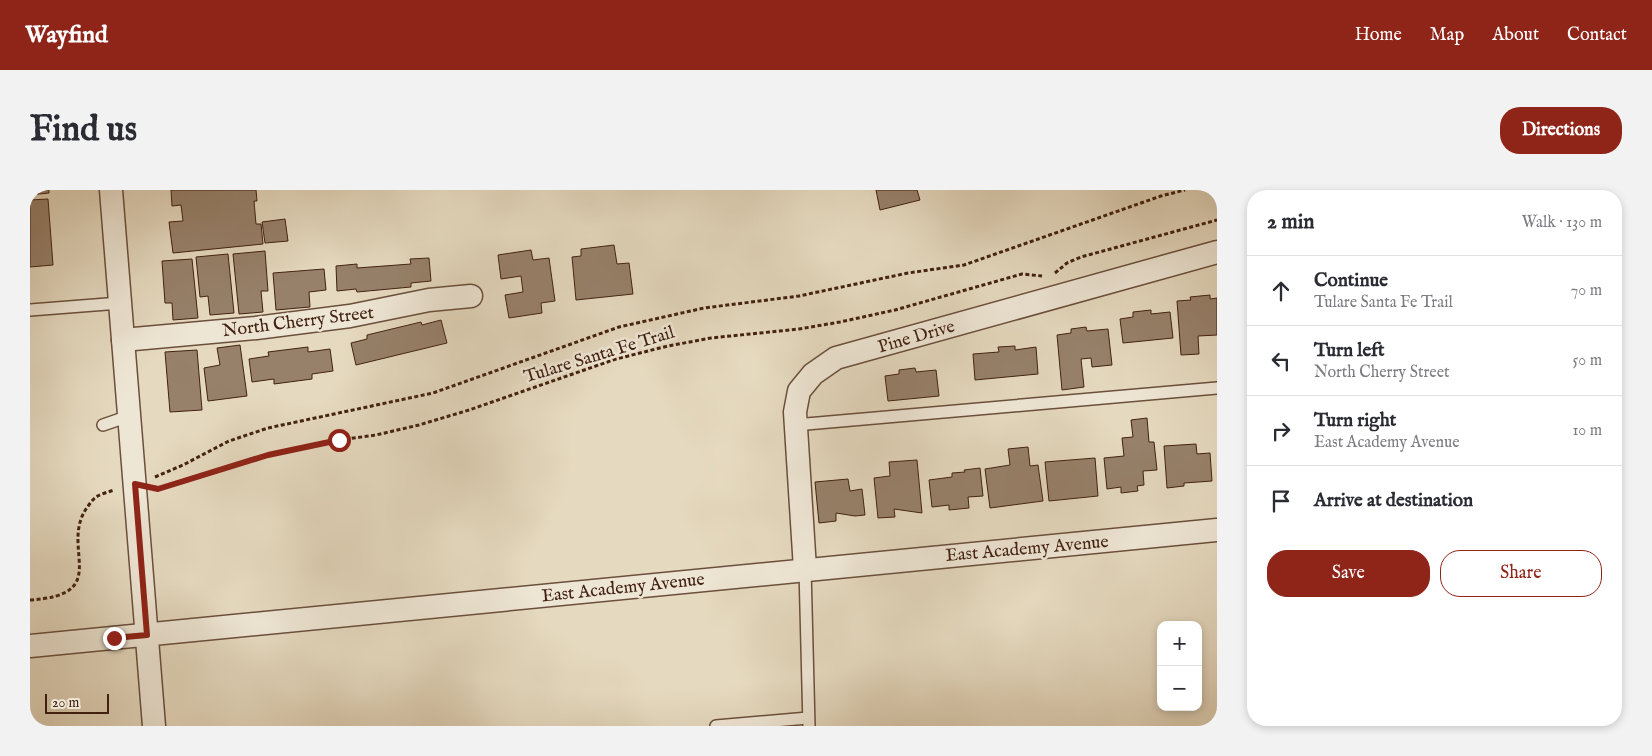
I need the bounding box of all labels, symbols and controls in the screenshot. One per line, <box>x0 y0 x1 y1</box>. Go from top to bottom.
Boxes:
text: Wayfind <box>25 20 108 51</box>
text: Home <box>1355 24 1402 47</box>
text: Map <box>1430 24 1464 47</box>
text: About <box>1492 24 1539 47</box>
text: Contact <box>1567 24 1627 47</box>
button: Directions <box>1500 107 1622 154</box>
text: Find us <box>30 108 137 153</box>
text: 2 min <box>1267 209 1314 236</box>
text: Walk · 130 m <box>1522 213 1602 233</box>
text: Continue <box>1314 269 1388 293</box>
icon: ahead <box>1267 277 1295 305</box>
text: 70 m <box>1571 281 1602 301</box>
text: Tulare Santa Fe Trail <box>1314 293 1453 313</box>
street label: North Cherry Street <box>221 302 375 343</box>
street label: Pine Drive <box>875 316 958 359</box>
street label: Tulare Santa Fe Trail <box>521 322 678 389</box>
text: Turn left <box>1314 339 1385 363</box>
icon: left <box>1267 347 1295 375</box>
text: 50 m <box>1573 351 1602 371</box>
text: North Cherry Street <box>1314 363 1449 383</box>
text: Turn right <box>1314 409 1396 433</box>
icon: right <box>1267 417 1295 445</box>
text: 10 m <box>1572 421 1602 441</box>
route start <box>328 429 351 452</box>
text: East Academy Avenue <box>1314 433 1460 453</box>
icon: arrive <box>1267 487 1295 515</box>
text: Arrive at destination <box>1314 489 1473 513</box>
street label: East Academy Avenue <box>945 531 1110 568</box>
button: Save <box>1267 550 1430 597</box>
button: Share <box>1440 550 1602 597</box>
street label: East Academy Avenue <box>541 568 706 608</box>
map controls <box>1157 621 1202 711</box>
button: + <box>1157 621 1202 666</box>
route end <box>103 627 126 650</box>
button: − <box>1157 666 1202 711</box>
scale bar <box>45 691 109 714</box>
text: 20 m <box>52 694 79 712</box>

